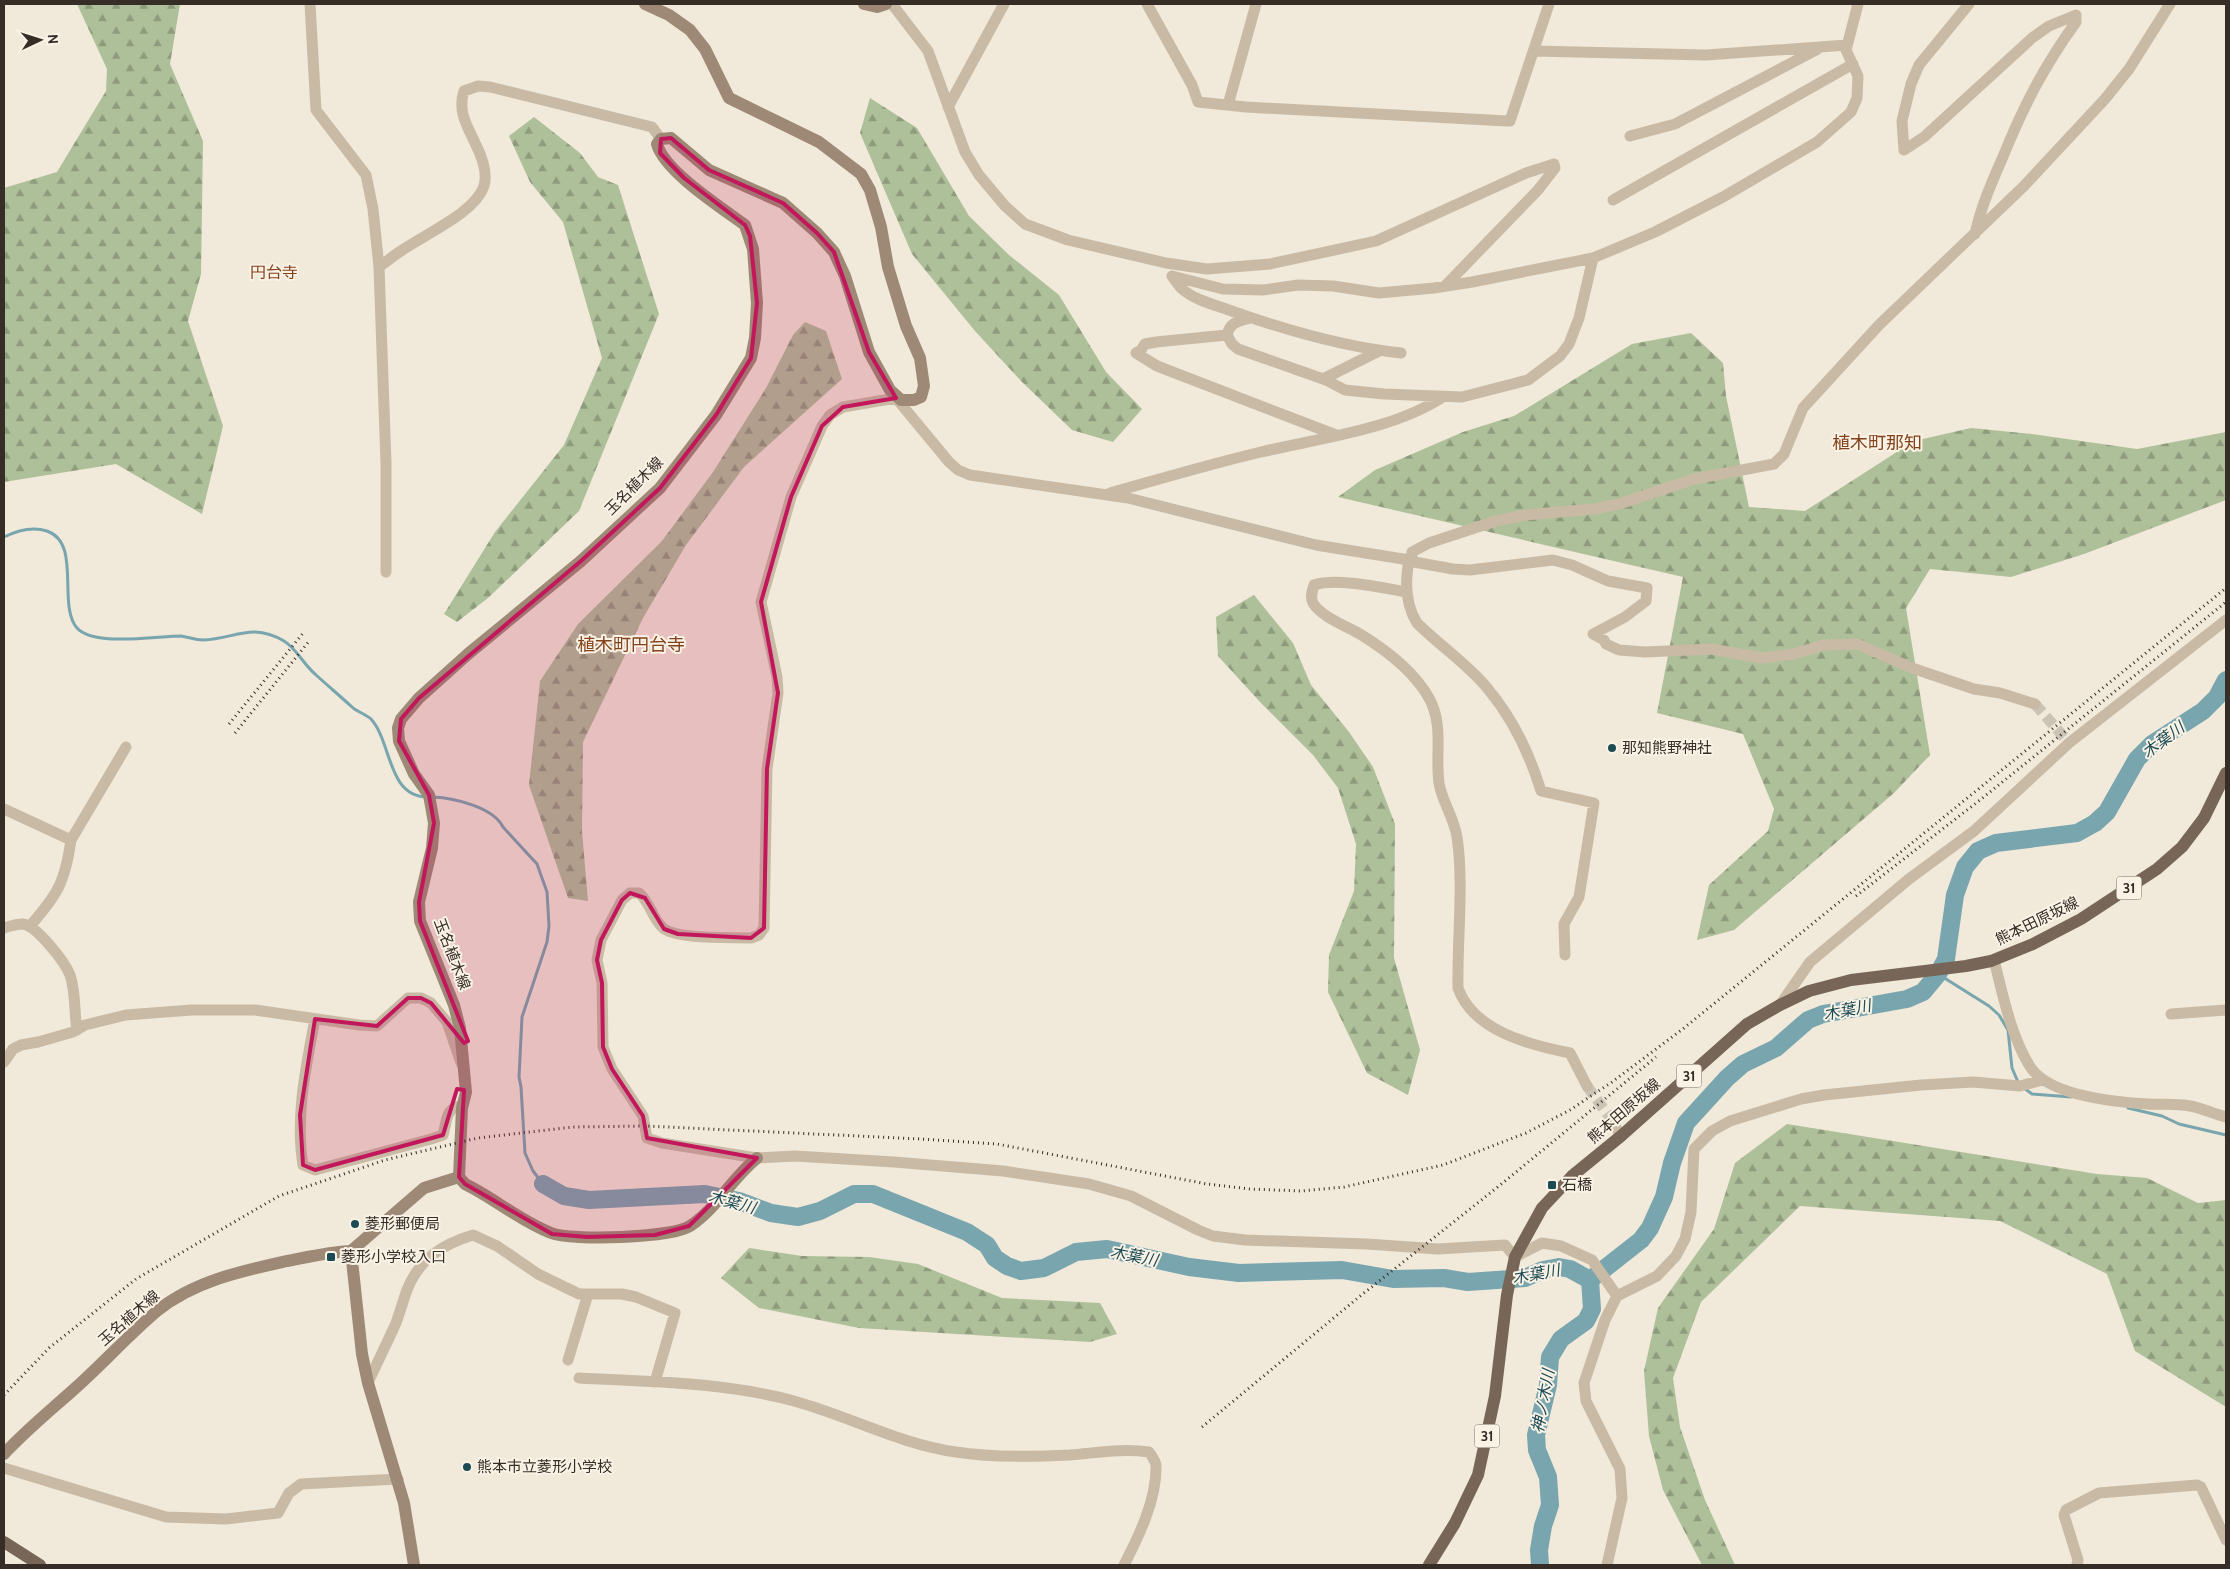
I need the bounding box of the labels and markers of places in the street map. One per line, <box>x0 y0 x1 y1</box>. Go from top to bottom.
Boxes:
place label: 那知熊野神社 <box>1622 739 1712 757</box>
marker: 那知熊野神社 <box>1606 742 1618 754</box>
place label: 石橋 <box>1562 1176 1592 1194</box>
marker: 石橋 <box>1546 1179 1558 1191</box>
place label: 菱形郵便局 <box>365 1215 440 1233</box>
marker: 菱形郵便局 <box>349 1218 361 1230</box>
place label: 菱形小学校入口 <box>341 1248 446 1266</box>
marker: 菱形小学校入口 <box>325 1251 337 1263</box>
place label: 熊本市立菱形小学校 <box>477 1458 612 1476</box>
marker: 熊本市立菱形小学校 <box>461 1461 473 1473</box>

